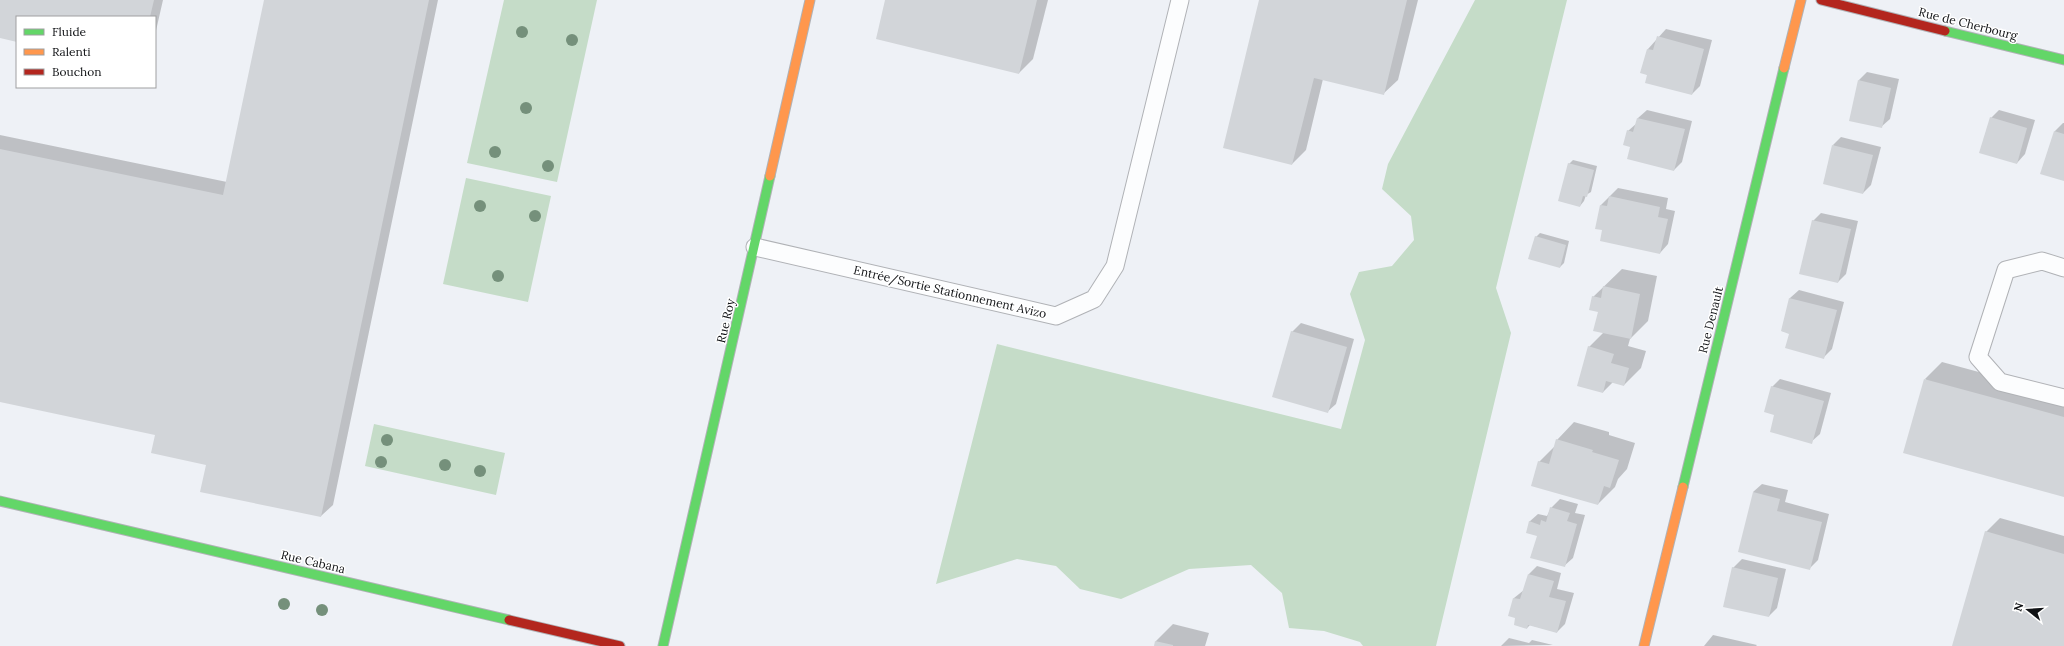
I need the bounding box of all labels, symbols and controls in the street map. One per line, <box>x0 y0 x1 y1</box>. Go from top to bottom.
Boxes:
street label: Rue de Cherbourg <box>1917 4 2019 43</box>
legend <box>16 16 156 88</box>
text: Fluide <box>52 24 87 39</box>
text: Ralenti <box>52 44 91 59</box>
text: Bouchon <box>52 64 102 79</box>
street label: Entrée/Sortie Stationnement Avizo <box>852 262 1048 322</box>
street label: Rue Denault <box>1695 285 1726 355</box>
street label: Rue Roy <box>713 297 738 345</box>
street label: Rue Cabana <box>279 547 347 576</box>
north arrow <box>2008 590 2048 630</box>
text: N <box>2010 600 2027 613</box>

